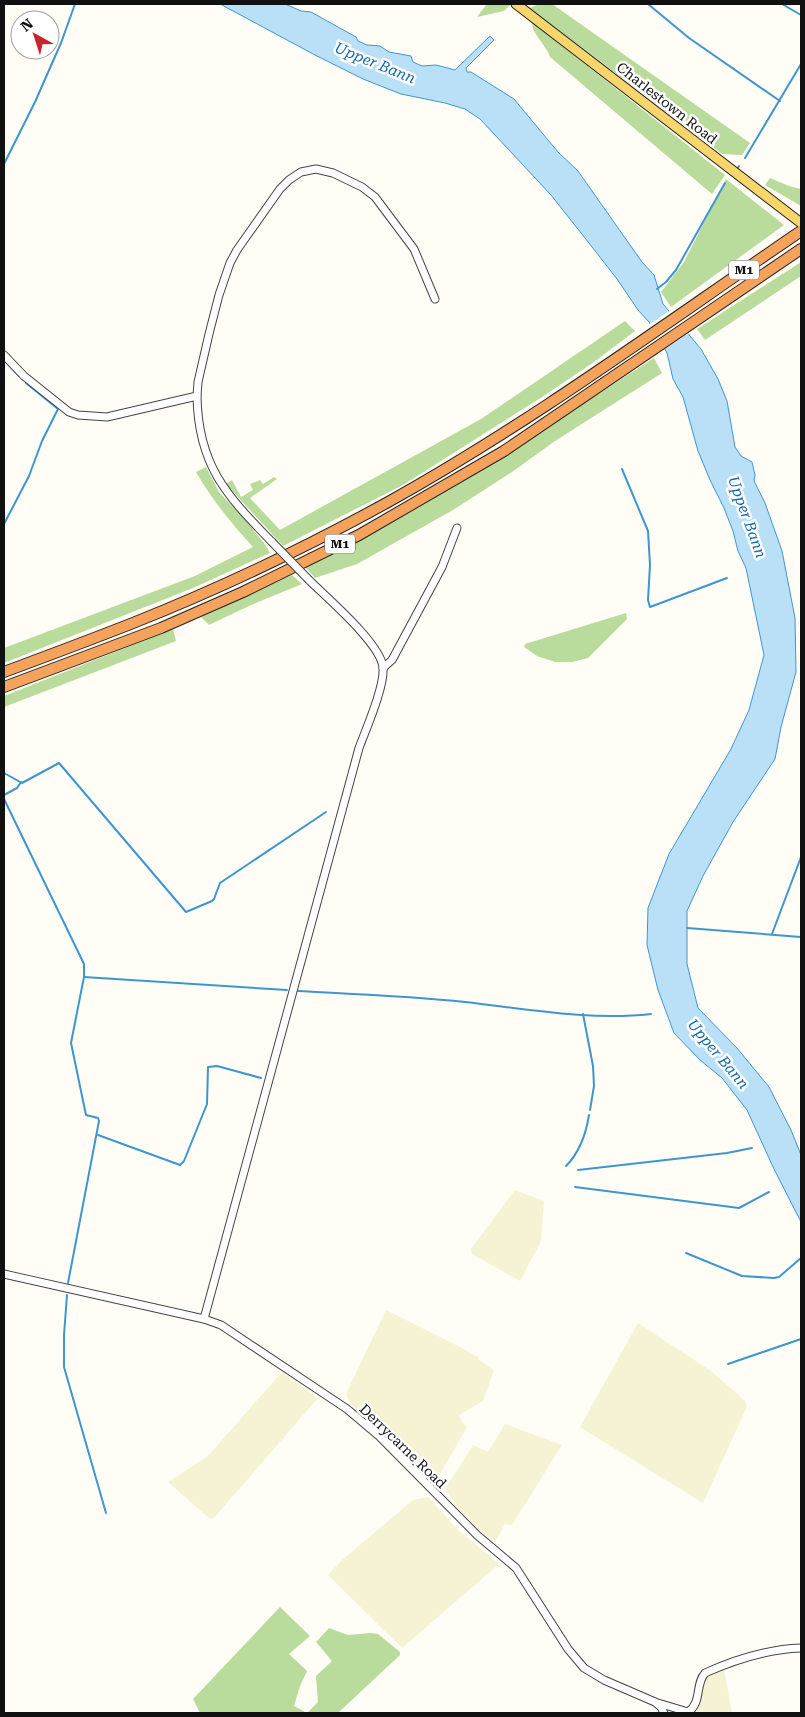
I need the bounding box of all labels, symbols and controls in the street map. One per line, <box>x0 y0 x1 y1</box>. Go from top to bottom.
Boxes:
north arrow <box>10 10 60 60</box>
text: N <box>18 15 36 35</box>
water label: Upper Bann <box>332 39 418 87</box>
street label: Charlestown Road <box>614 59 720 147</box>
road number: M1 <box>729 260 759 280</box>
water label: Upper Bann <box>724 474 770 560</box>
road number: M1 <box>325 534 355 554</box>
water label: Upper Bann <box>684 1015 752 1093</box>
street label: Derrycarne Road <box>356 1401 450 1491</box>

